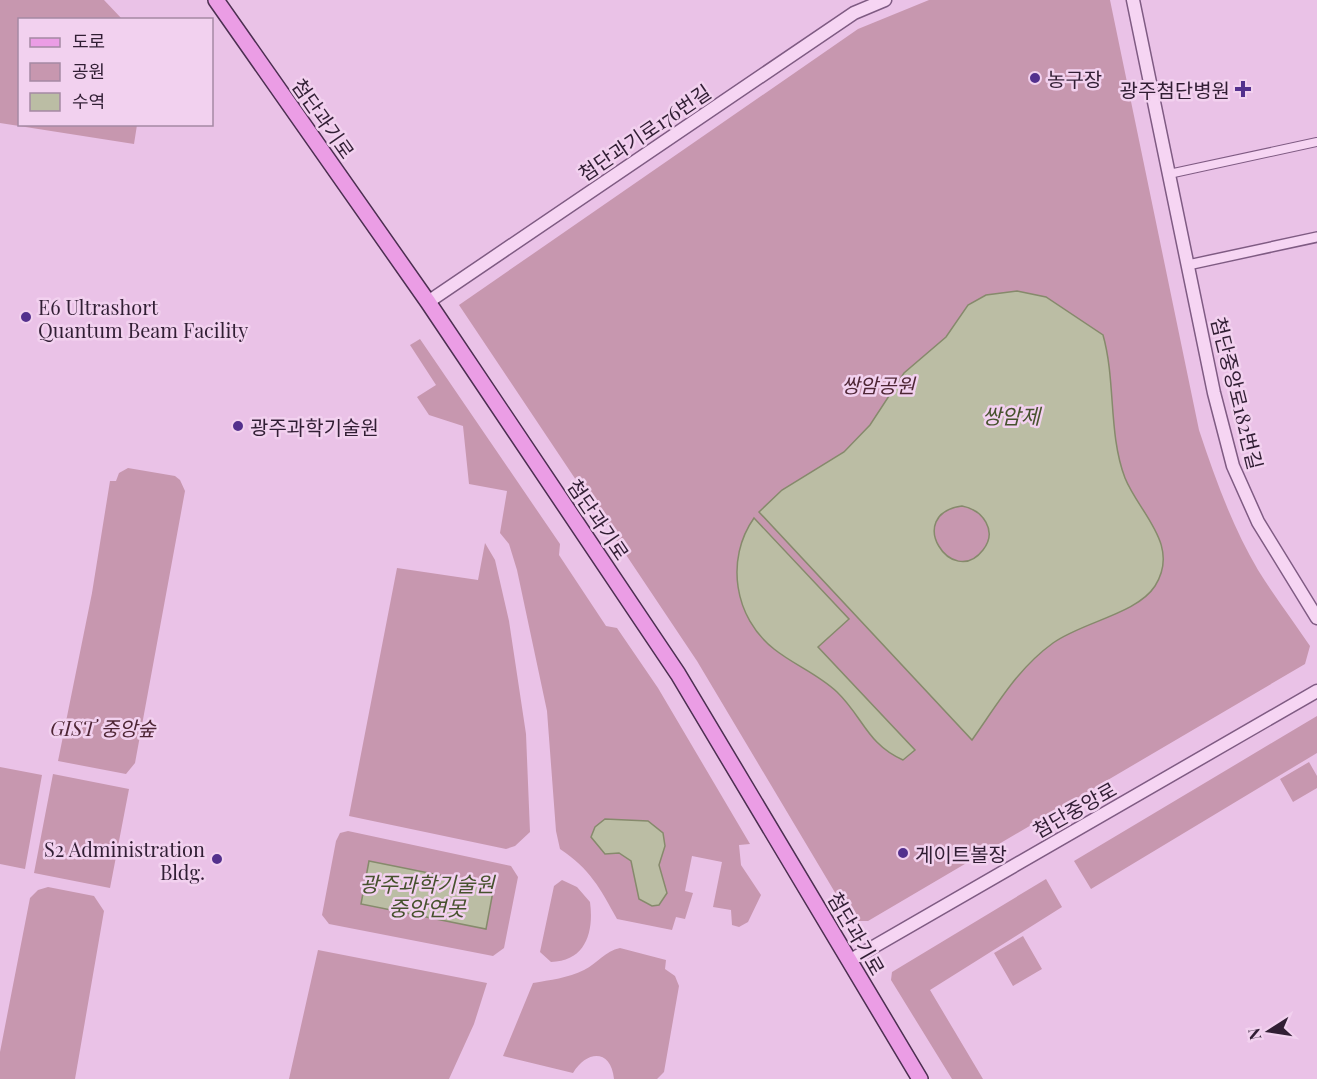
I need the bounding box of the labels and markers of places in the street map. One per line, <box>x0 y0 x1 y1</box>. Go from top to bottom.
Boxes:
place label: 농구장 <box>1047 65 1102 92</box>
marker: 농구장 <box>1028 71 1042 85</box>
place label: 광주첨단병원 <box>1120 76 1230 103</box>
marker: 광주첨단병원 <box>1234 80 1252 98</box>
place label: E6 Ultrashort Quantum Beam Facility <box>38 293 248 343</box>
marker: E6 Ultrashort Quantum Beam Facility <box>19 310 33 324</box>
place label: 광주과학기술원 <box>250 413 379 440</box>
marker: 광주과학기술원 <box>231 419 245 433</box>
place label: S2 Administration Bldg. <box>44 835 205 885</box>
place label: 게이트볼장 <box>915 840 1007 867</box>
marker: 게이트볼장 <box>896 846 910 860</box>
marker: S2 Administration Bldg. <box>210 852 224 866</box>

